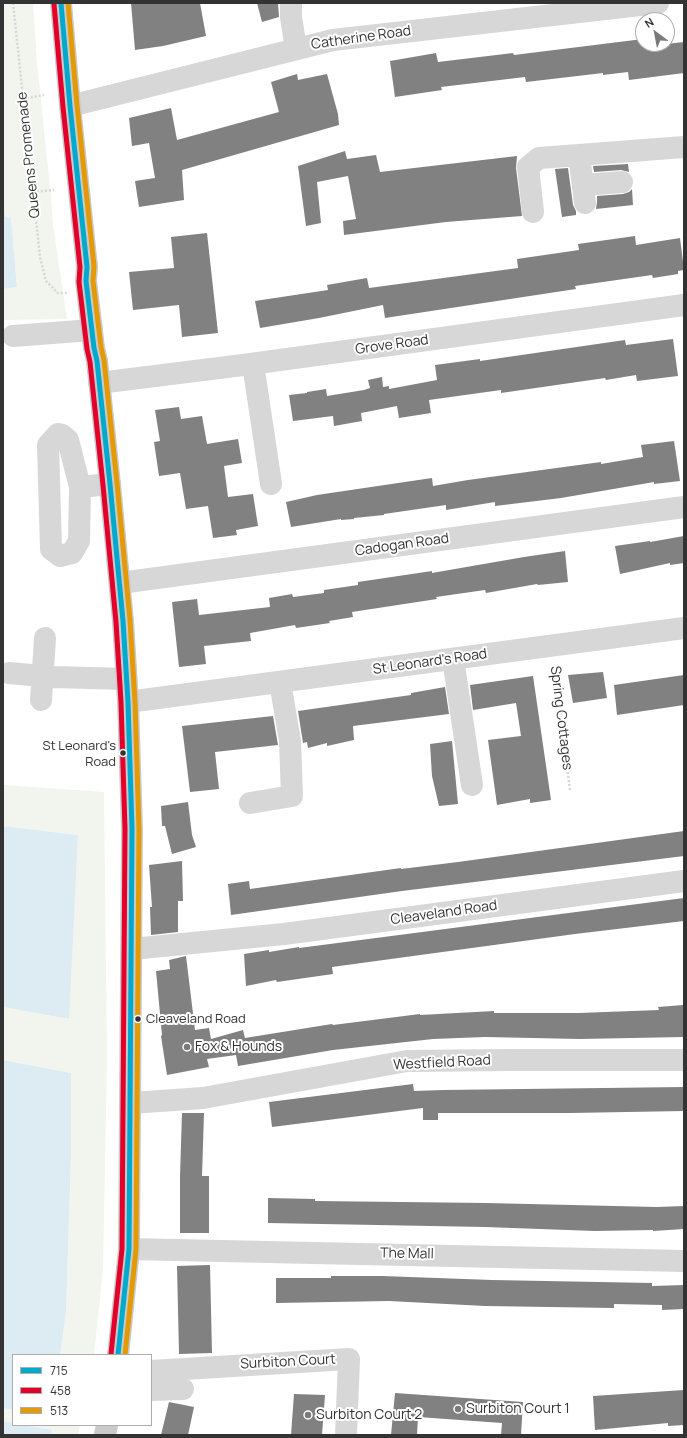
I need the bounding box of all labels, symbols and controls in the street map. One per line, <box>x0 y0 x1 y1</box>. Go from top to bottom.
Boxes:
north arrow <box>635 12 675 52</box>
text: N <box>642 14 656 31</box>
street label: Catherine Road <box>310 23 412 53</box>
street label: Queens Promenade <box>14 91 44 219</box>
street label: Grove Road <box>354 332 430 358</box>
street label: Cadogan Road <box>354 530 450 560</box>
street label: St Leonard's Road <box>372 646 488 678</box>
street label: Spring Cottages <box>546 665 576 771</box>
place label: St Leonard's Road <box>42 738 116 769</box>
marker: St Leonard's Road <box>118 748 128 758</box>
street label: Cleaveland Road <box>390 897 498 929</box>
place label: Cleaveland Road <box>146 1011 246 1027</box>
marker: Cleaveland Road <box>133 1014 143 1024</box>
place label: Fox & Hounds <box>195 1039 282 1055</box>
marker: Fox & Hounds <box>182 1042 192 1052</box>
street label: Westfield Road <box>393 1052 491 1074</box>
street label: The Mall <box>380 1245 434 1263</box>
street label: Surbiton Court <box>240 1351 336 1373</box>
legend <box>12 1354 152 1426</box>
text: 715 <box>50 1362 68 1379</box>
text: 458 <box>50 1382 71 1399</box>
place label: Surbiton Court 1 <box>466 1401 570 1417</box>
text: 513 <box>50 1402 68 1419</box>
marker: Surbiton Court 1 <box>453 1404 463 1414</box>
place label: Surbiton Court 2 <box>316 1407 422 1423</box>
marker: Surbiton Court 2 <box>303 1410 313 1420</box>

